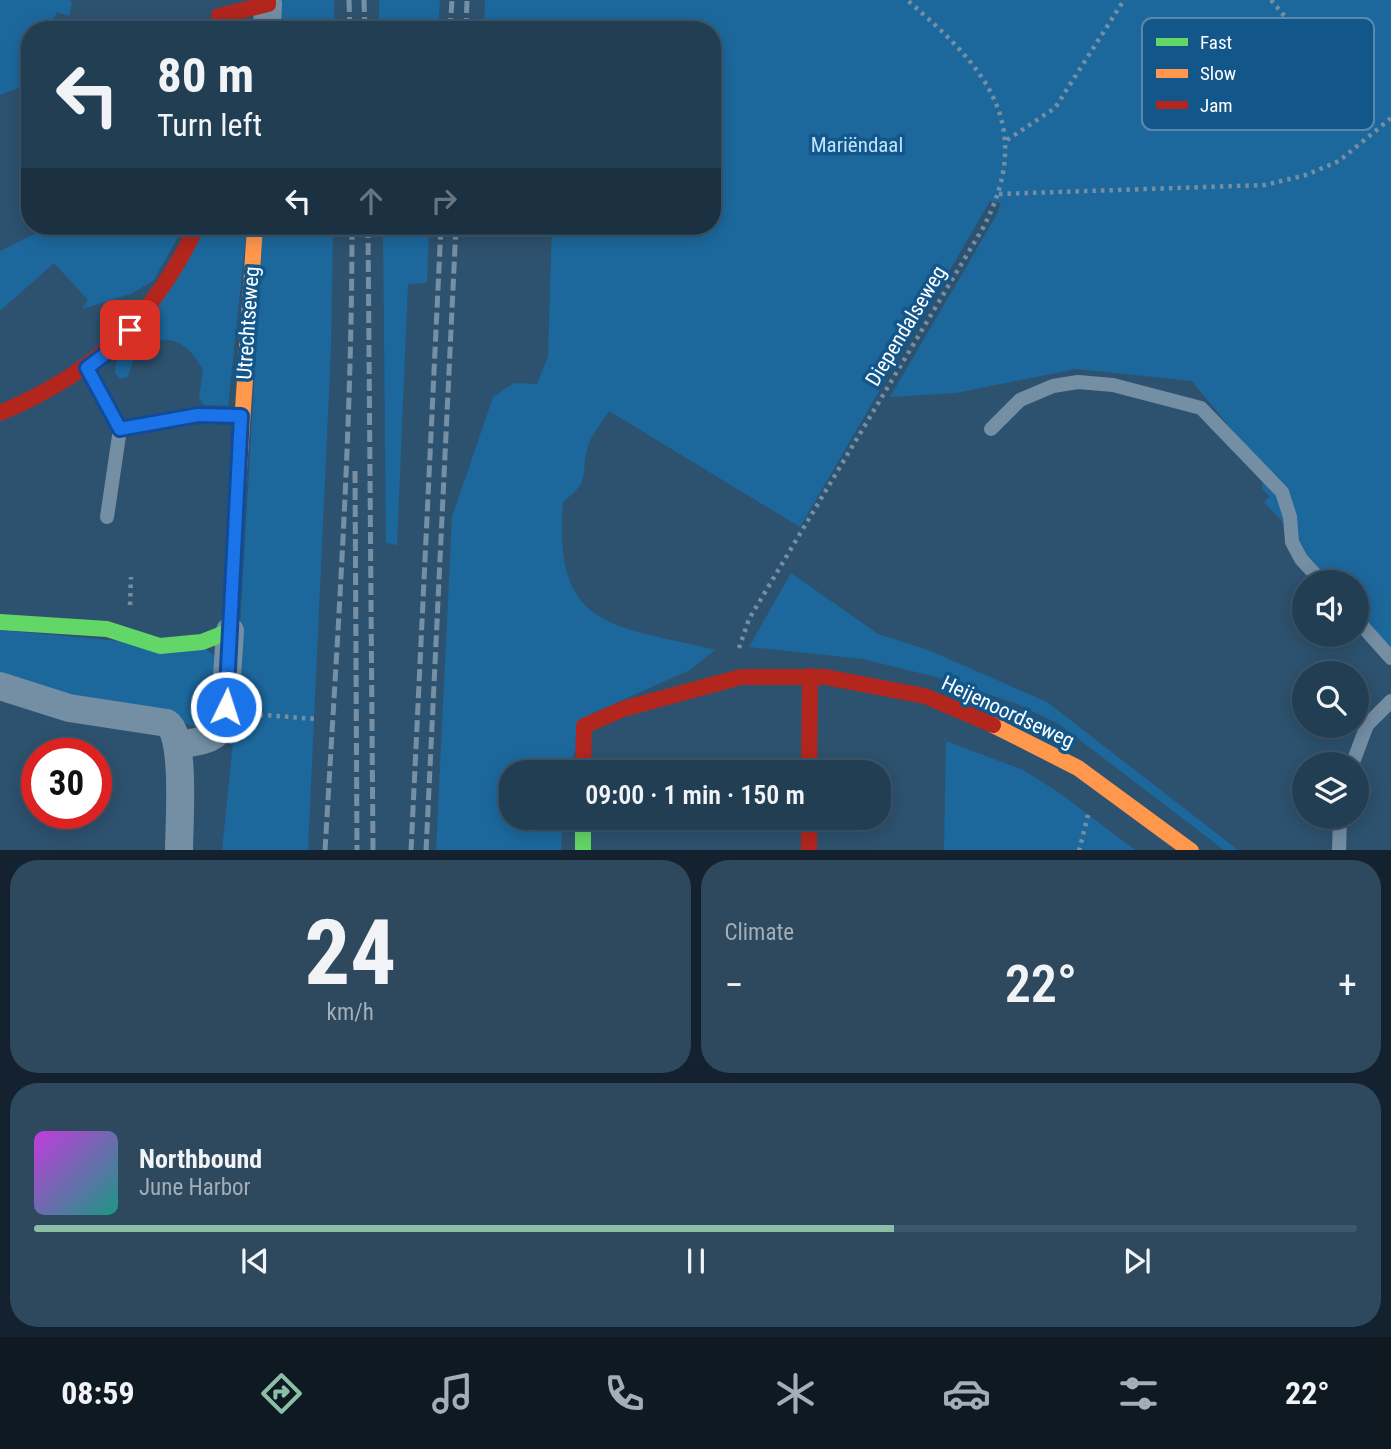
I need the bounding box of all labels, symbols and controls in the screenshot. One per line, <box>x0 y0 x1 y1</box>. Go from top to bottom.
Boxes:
legend <box>1142 18 1374 130</box>
text: Fast <box>1200 31 1232 54</box>
text: 80 m <box>157 47 254 104</box>
icon: left <box>42 49 133 140</box>
text: Slow <box>1200 62 1236 85</box>
text: Jam <box>1200 94 1233 117</box>
text: Turn left <box>157 106 262 144</box>
park label: Mariëndaal <box>811 133 903 157</box>
icon: left <box>279 182 317 220</box>
icon: ahead <box>352 182 390 220</box>
icon: right <box>425 182 463 220</box>
street label: Diependalseweg <box>861 262 951 390</box>
street label: Utrechtseweg <box>232 266 264 380</box>
pin <box>100 300 160 360</box>
icon: arrive <box>111 311 149 349</box>
map controls <box>1292 570 1369 829</box>
button: sound <box>1292 570 1369 647</box>
button: search <box>1292 661 1369 738</box>
position arrow <box>189 670 263 744</box>
street label: Heijenoordseweg <box>938 671 1078 753</box>
speed limit sign: 30 <box>21 738 112 829</box>
button: layers <box>1292 752 1369 829</box>
text: 09:00 · 1 min · 150 m <box>585 780 805 810</box>
text: 24 <box>304 900 396 1006</box>
text: Climate <box>725 919 794 946</box>
text: 22° <box>1005 954 1077 1015</box>
text: − <box>725 963 744 1007</box>
text: + <box>1338 963 1357 1007</box>
text: km/h <box>327 999 374 1026</box>
text: Northbound <box>139 1144 262 1174</box>
text: June Harbor <box>139 1174 251 1201</box>
icon: previous <box>236 1242 274 1280</box>
icon: pause <box>677 1242 715 1280</box>
icon: next <box>1118 1242 1156 1280</box>
icon: directions <box>257 1369 306 1418</box>
icon: music <box>428 1369 477 1418</box>
icon: phone <box>600 1369 649 1418</box>
icon: climate <box>771 1369 820 1418</box>
icon: car <box>942 1369 991 1418</box>
icon: filters <box>1114 1369 1163 1418</box>
text: 08:59 <box>61 1374 135 1412</box>
text: 22° <box>1285 1374 1330 1412</box>

